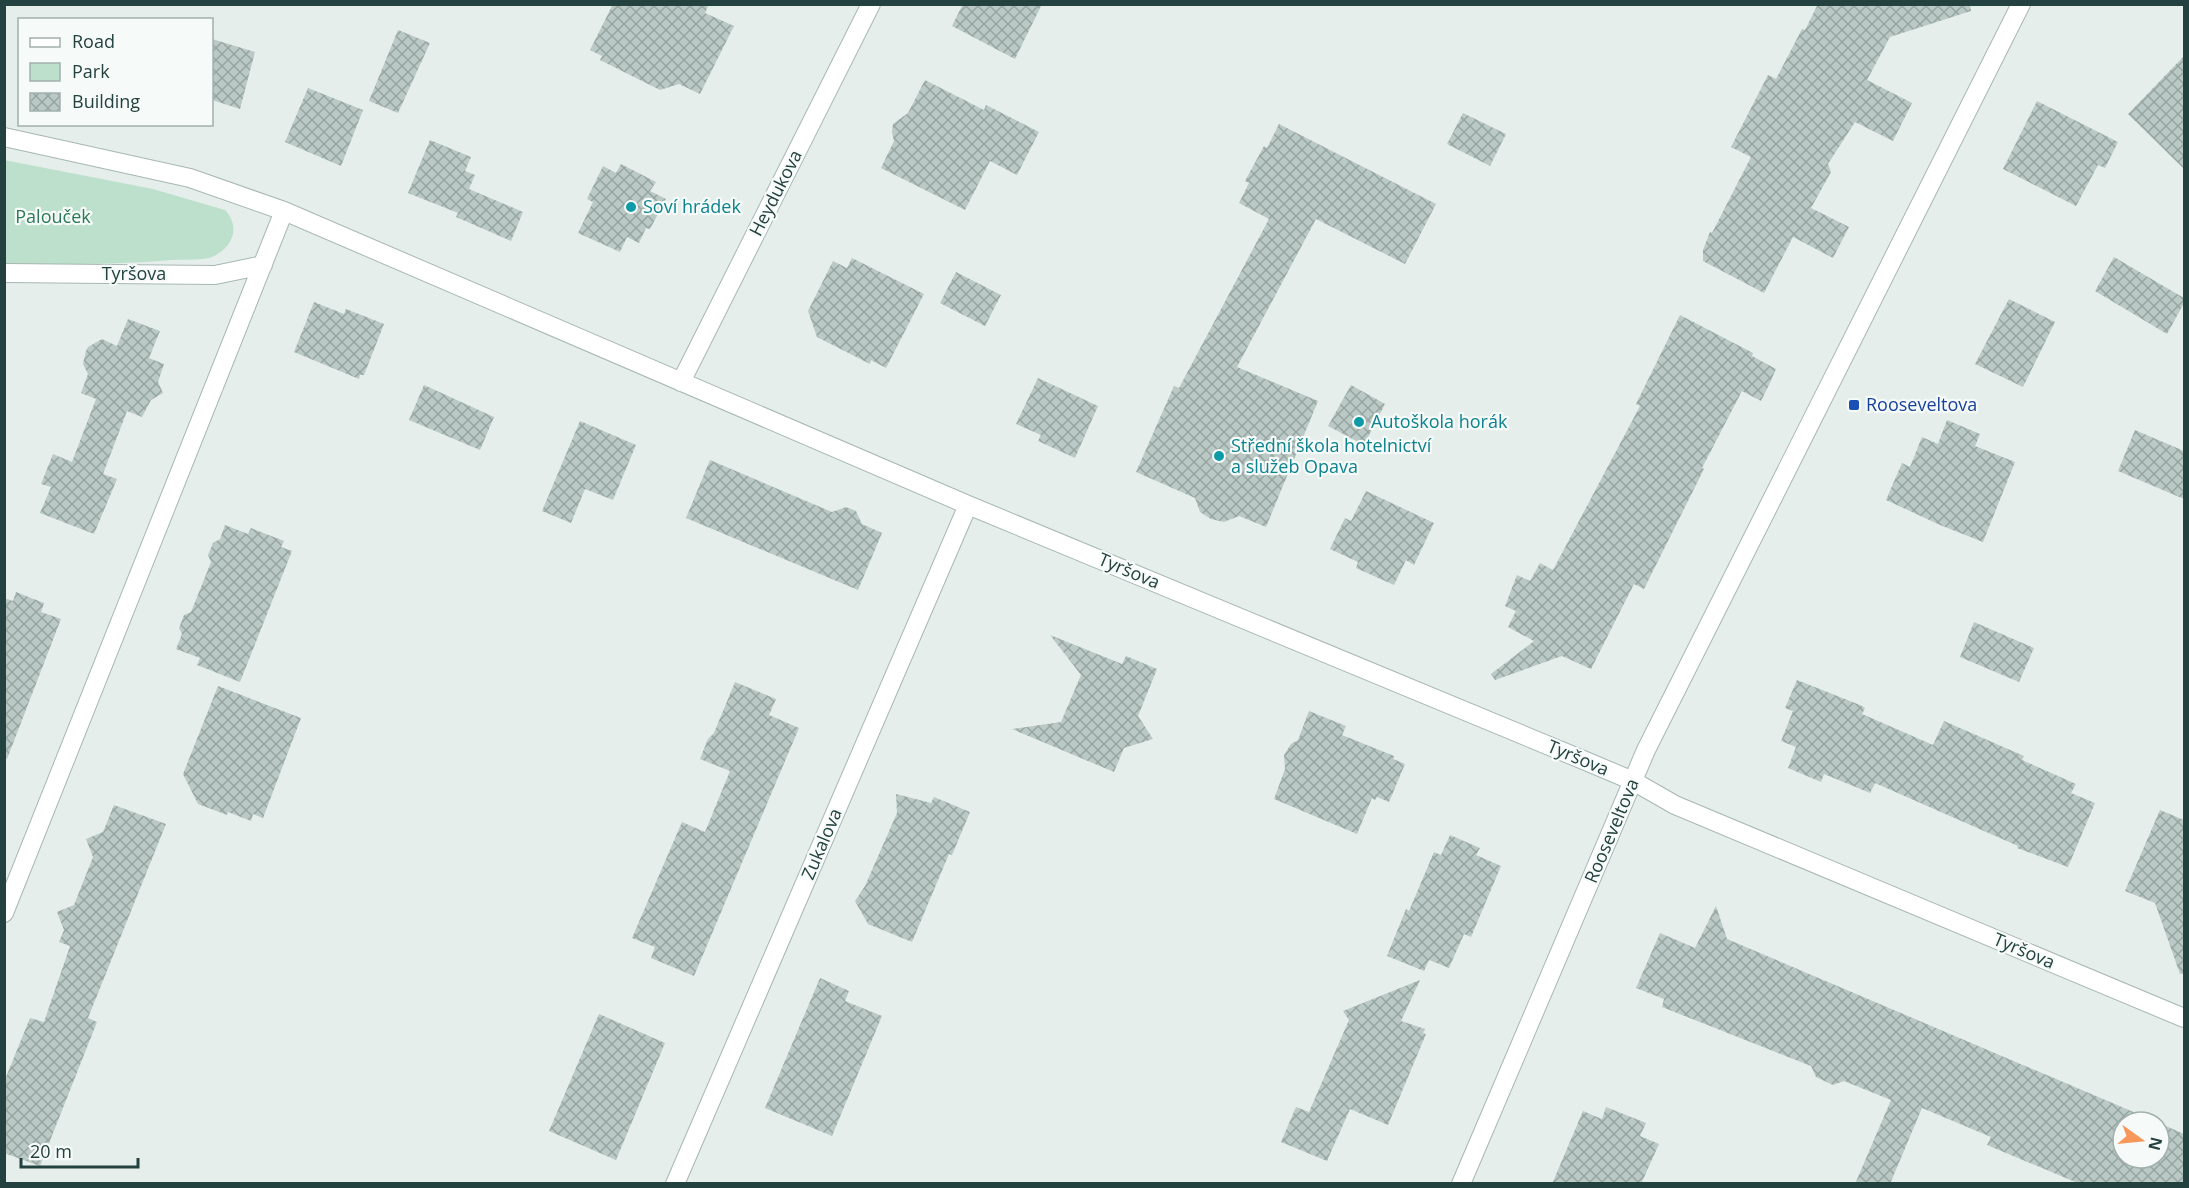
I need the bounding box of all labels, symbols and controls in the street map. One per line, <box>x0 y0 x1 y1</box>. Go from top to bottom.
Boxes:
legend <box>18 18 213 126</box>
text: Road <box>72 29 115 53</box>
text: Park <box>72 59 110 83</box>
text: Building <box>72 89 140 113</box>
street label: Heydukova <box>743 145 807 240</box>
place label: Soví hrádek <box>643 194 741 218</box>
marker: Soví hrádek <box>624 200 638 214</box>
park label: Palouček <box>15 204 91 228</box>
street label: Tyršova <box>102 261 166 285</box>
place label: Rooseveltova <box>1866 392 1977 416</box>
marker: Rooseveltova <box>1847 398 1861 412</box>
place label: Autoškola horák <box>1371 409 1508 433</box>
marker: Autoškola horák <box>1352 415 1366 429</box>
place label: Střední škola hotelnictví a služeb Opava <box>1231 433 1432 478</box>
marker: Střední škola hotelnictví a služeb Opava <box>1212 449 1226 463</box>
street label: Tyršova <box>1095 546 1164 594</box>
street label: Tyršova <box>1544 733 1613 781</box>
street label: Rooseveltova <box>1578 775 1644 887</box>
street label: Zukalova <box>795 804 847 883</box>
street label: Tyršova <box>1990 926 2059 974</box>
north arrow <box>2111 1110 2171 1170</box>
scale bar <box>21 1131 138 1169</box>
text: N <box>2143 1135 2168 1153</box>
text: 20 m <box>30 1139 72 1163</box>

